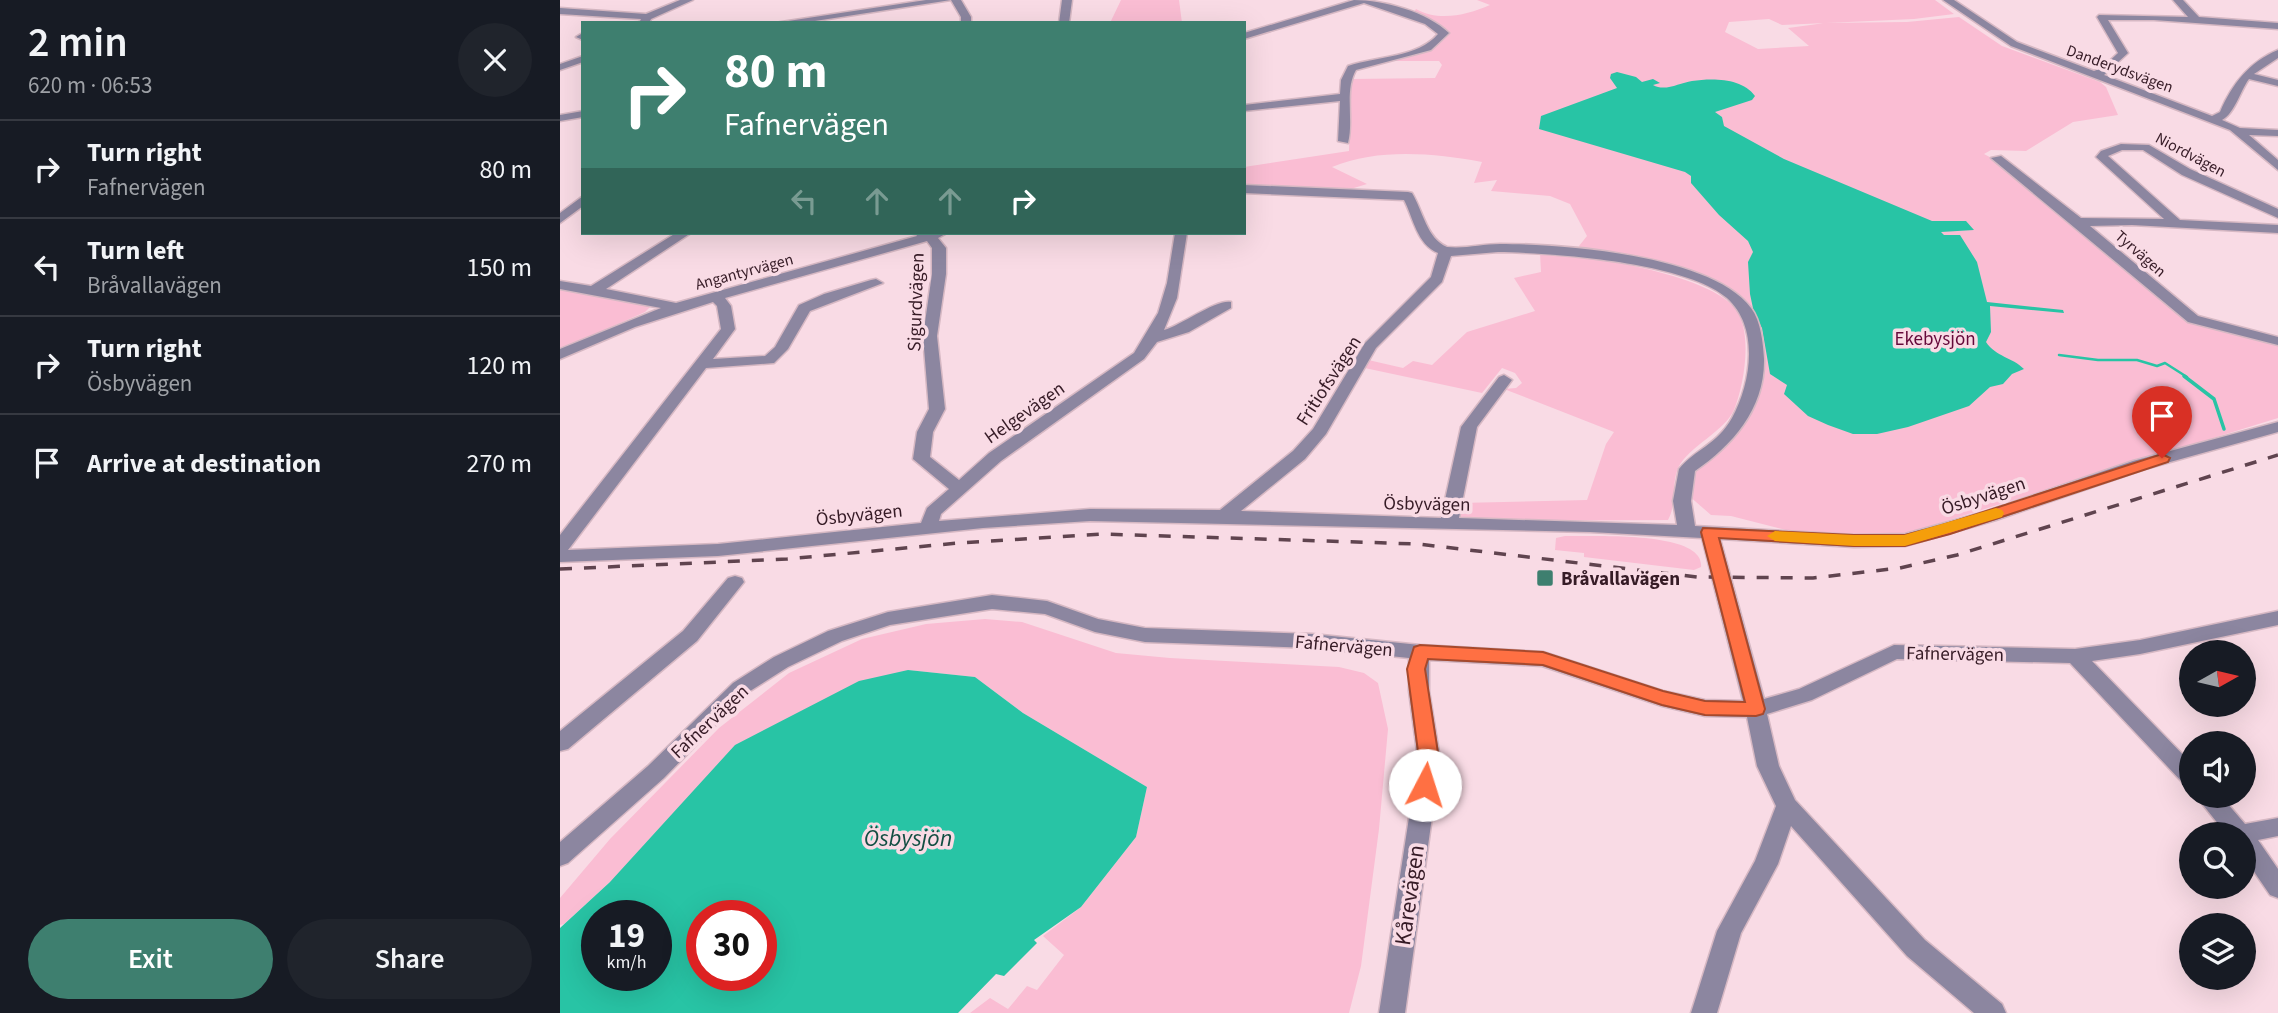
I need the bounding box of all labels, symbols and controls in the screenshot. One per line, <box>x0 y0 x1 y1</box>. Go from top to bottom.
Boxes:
text: 2 min <box>28 13 128 73</box>
button: close <box>458 23 532 97</box>
text: 80 m <box>724 37 828 107</box>
street label: Danderydsvägen <box>2063 39 2176 98</box>
icon: right <box>609 49 700 140</box>
text: 620 m · 06:53 <box>28 69 152 102</box>
text: Fafnervägen <box>724 102 889 148</box>
street label: Niordvägen <box>2151 127 2230 183</box>
text: Turn right <box>87 134 202 171</box>
icon: right <box>28 150 66 188</box>
text: 80 m <box>479 151 532 188</box>
text: Fafnervägen <box>87 171 206 204</box>
icon: left <box>785 182 823 220</box>
icon: ahead <box>858 182 896 220</box>
icon: ahead <box>931 182 969 220</box>
icon: right <box>1004 182 1042 220</box>
street label: Tyrvägen <box>2110 225 2171 282</box>
text: Turn left <box>87 232 184 269</box>
icon: left <box>28 248 66 286</box>
street label: Angantyrvägen <box>693 248 796 296</box>
text: 150 m <box>466 249 532 286</box>
street label: Sigurdvägen <box>901 252 932 352</box>
text: Bråvallavägen <box>87 269 222 302</box>
park label: Ekebysjön <box>1894 326 1976 353</box>
text: Turn right <box>87 330 202 367</box>
street label: Fritiofsvägen <box>1290 331 1368 431</box>
icon: right <box>28 346 66 384</box>
text: 120 m <box>466 347 532 384</box>
text: Ösbyvägen <box>87 367 192 400</box>
street label: Helgevägen <box>979 376 1071 451</box>
pin <box>2132 386 2192 458</box>
icon: arrive <box>2143 397 2181 435</box>
icon: arrive <box>28 444 66 482</box>
text: Arrive at destination <box>87 445 321 482</box>
text: 270 m <box>466 445 532 482</box>
street label: Ösbyvägen <box>1938 470 2029 523</box>
street label: Ösbyvägen <box>1383 490 1471 519</box>
street label: Ösbyvägen <box>814 498 904 533</box>
place label: Bråvallavägen <box>1561 566 1680 593</box>
marker: Bråvallavägen <box>1535 568 1555 588</box>
street label: Fafnervägen <box>1294 629 1394 664</box>
street label: Fafnervägen <box>1906 640 2004 669</box>
north arrow <box>2179 640 2256 718</box>
map controls <box>2179 640 2256 990</box>
street label: Fafnervägen <box>665 679 755 765</box>
button: sound <box>2179 731 2256 808</box>
position arrow <box>1388 748 1462 822</box>
water label: Ösbysjön <box>864 821 952 856</box>
button: search <box>2179 822 2256 899</box>
street label: Kårevägen <box>1386 843 1433 948</box>
speed limit sign: 30 <box>686 900 777 991</box>
text: 19 <box>608 911 645 961</box>
button: layers <box>2179 913 2256 990</box>
button: Exit <box>28 919 273 999</box>
button: Share <box>287 919 532 999</box>
text: km/h <box>607 950 646 975</box>

